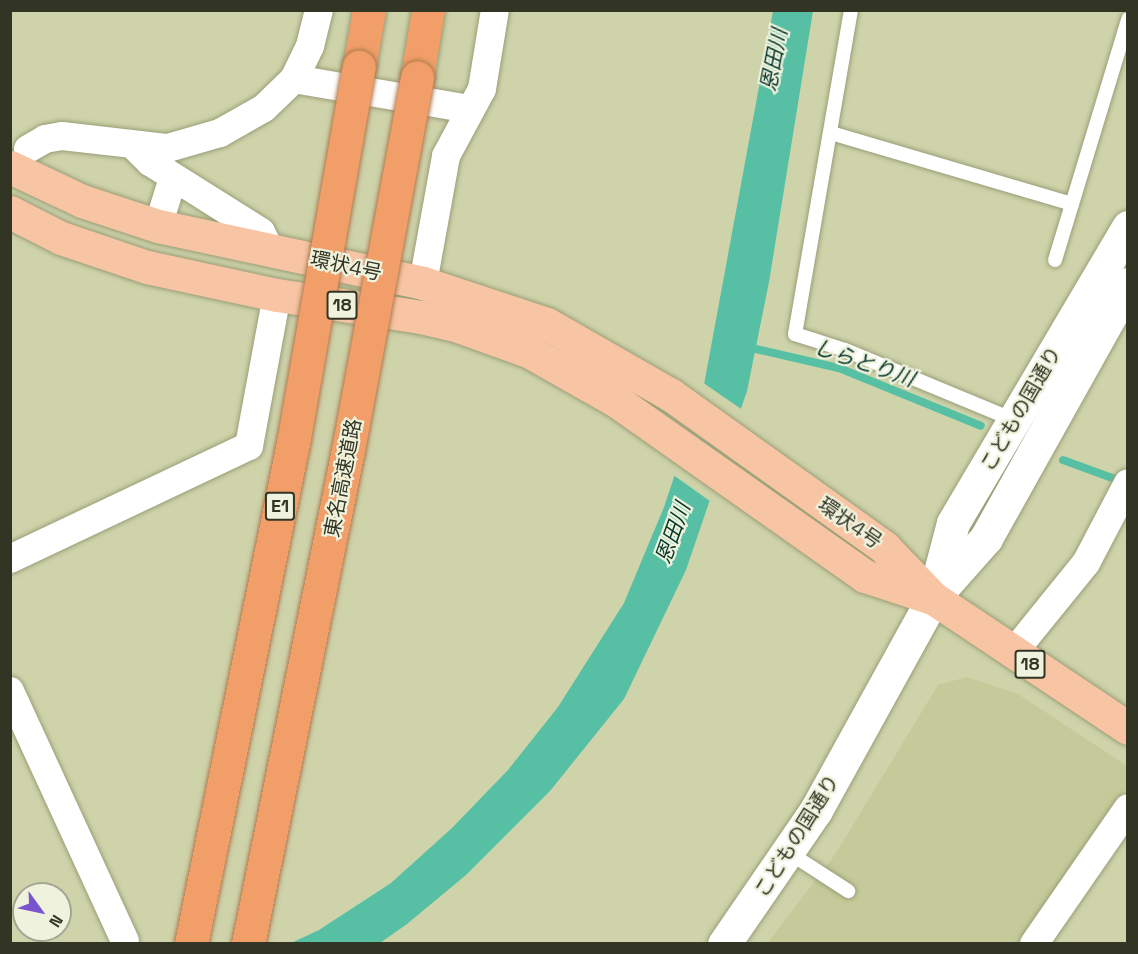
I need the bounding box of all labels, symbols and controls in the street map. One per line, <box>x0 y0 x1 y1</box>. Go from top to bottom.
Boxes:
water label: 恩田川 <box>756 27 792 93</box>
street label: 環状4号 <box>308 247 384 285</box>
road number: 18 <box>326 290 358 320</box>
water label: しらとり川 <box>810 334 918 392</box>
street label: こどもの国通り <box>976 342 1066 476</box>
street label: 東名高速道路 <box>320 417 366 539</box>
road number: E1 <box>264 491 296 521</box>
street label: 環状4号 <box>813 492 887 554</box>
water label: 恩田川 <box>650 499 696 567</box>
road number: 18 <box>1014 649 1046 679</box>
street label: こどもの国通り <box>750 770 844 902</box>
north arrow <box>12 882 72 942</box>
text: N <box>44 911 68 931</box>

